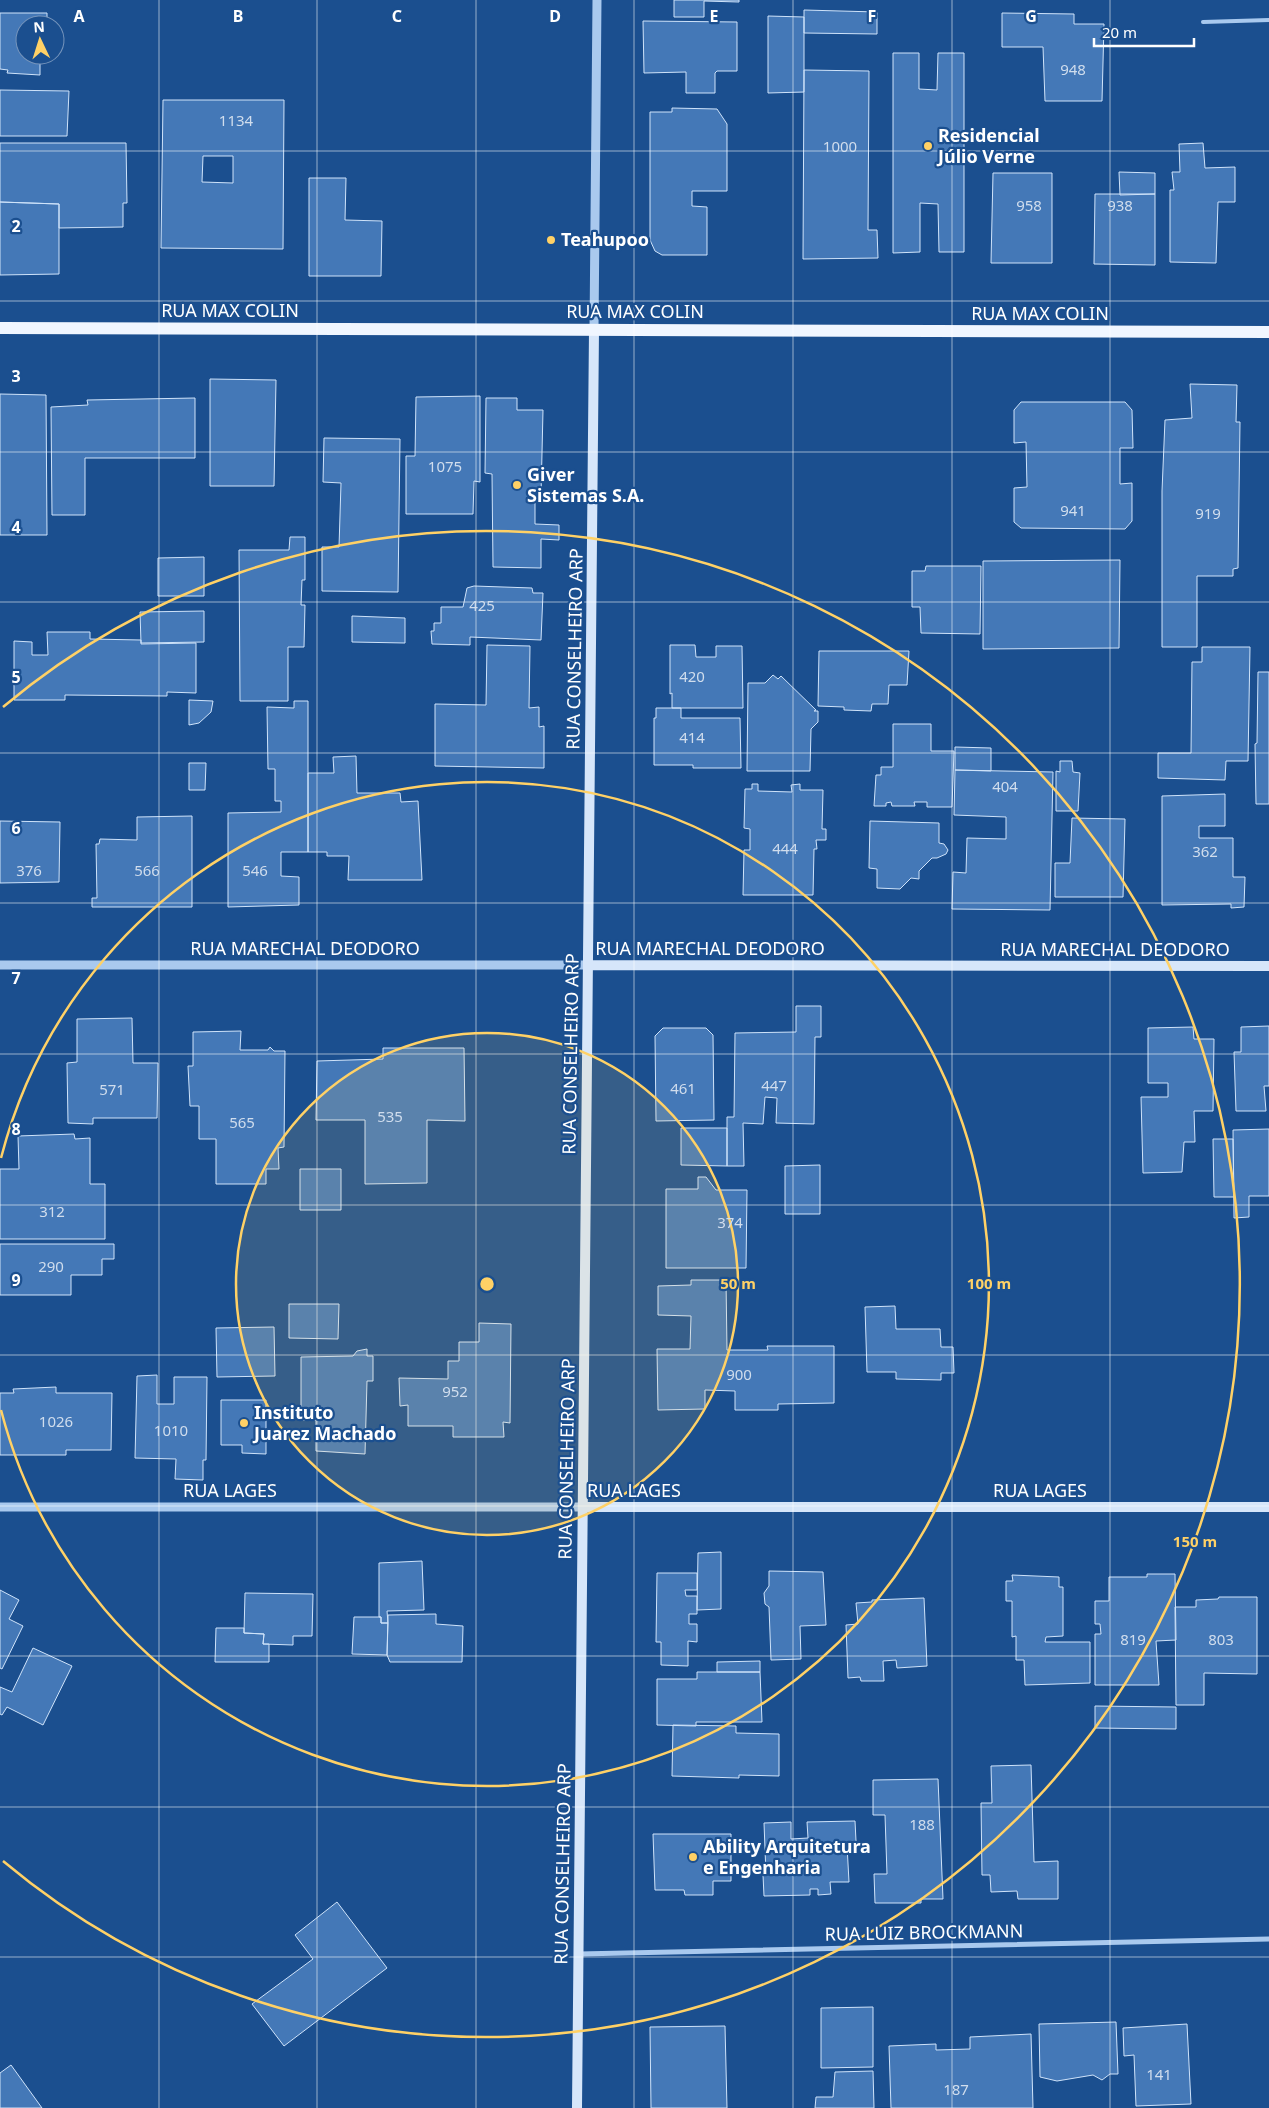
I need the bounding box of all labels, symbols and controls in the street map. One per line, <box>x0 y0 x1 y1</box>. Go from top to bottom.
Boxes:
text: A <box>73 5 85 27</box>
text: B <box>233 5 243 27</box>
text: C <box>392 5 402 27</box>
text: D <box>549 5 561 27</box>
text: E <box>710 5 719 27</box>
text: F <box>868 5 876 27</box>
text: G <box>1025 5 1037 27</box>
north arrow <box>15 15 65 65</box>
scale bar <box>1094 15 1194 47</box>
text: N <box>33 17 45 36</box>
text: 20 m <box>1102 22 1137 42</box>
house number: 948 <box>1060 59 1086 79</box>
house number: 1134 <box>219 110 254 130</box>
place label: Residencial Júlio Verne <box>936 123 1040 168</box>
house number: 1000 <box>823 136 857 156</box>
marker: Residencial Júlio Verne <box>922 140 934 152</box>
house number: 958 <box>1016 195 1042 215</box>
house number: 938 <box>1107 195 1133 215</box>
text: 2 <box>11 215 21 237</box>
place label: Teahupoo <box>561 227 649 251</box>
marker: Teahupoo <box>545 234 557 246</box>
street label: RUA MAX COLIN <box>161 298 299 322</box>
street label: RUA MAX COLIN <box>566 299 704 323</box>
street label: RUA MAX COLIN <box>971 301 1109 325</box>
text: 3 <box>11 365 21 387</box>
house number: 1075 <box>428 456 462 476</box>
place label: Giver Sistemas S.A. <box>527 462 644 507</box>
marker: Giver Sistemas S.A. <box>511 479 523 491</box>
house number: 941 <box>1060 500 1086 520</box>
house number: 919 <box>1195 503 1221 523</box>
text: 4 <box>11 516 21 538</box>
street label: RUA CONSELHEIRO ARP <box>560 548 588 750</box>
house number: 425 <box>469 595 495 615</box>
text: 5 <box>11 666 21 688</box>
house number: 420 <box>679 666 705 686</box>
house number: 414 <box>679 727 705 747</box>
house number: 404 <box>992 776 1018 796</box>
text: 6 <box>11 817 21 839</box>
house number: 444 <box>772 838 798 858</box>
house number: 362 <box>1192 841 1218 861</box>
house number: 376 <box>16 860 42 880</box>
house number: 566 <box>134 860 160 880</box>
house number: 546 <box>242 860 268 880</box>
street label: RUA MARECHAL DEODORO <box>190 936 420 960</box>
street label: RUA MARECHAL DEODORO <box>595 936 825 960</box>
street label: RUA MARECHAL DEODORO <box>1000 937 1230 961</box>
street label: RUA CONSELHEIRO ARP <box>556 953 584 1155</box>
text: 7 <box>11 967 21 989</box>
house number: 447 <box>761 1075 787 1095</box>
house number: 461 <box>670 1078 696 1098</box>
house number: 571 <box>99 1079 125 1099</box>
house number: 535 <box>377 1106 403 1126</box>
house number: 565 <box>229 1112 255 1132</box>
text: 8 <box>11 1118 21 1140</box>
house number: 312 <box>39 1201 65 1221</box>
house number: 374 <box>717 1212 743 1232</box>
house number: 290 <box>38 1256 64 1276</box>
text: 9 <box>11 1269 21 1291</box>
text: 50 m <box>720 1273 756 1293</box>
text: 100 m <box>967 1273 1011 1293</box>
centre of rings <box>478 1275 496 1293</box>
street label: RUA CONSELHEIRO ARP <box>552 1358 580 1560</box>
house number: 900 <box>726 1364 752 1384</box>
house number: 952 <box>442 1381 468 1401</box>
place label: Instituto Juarez Machado <box>252 1400 396 1445</box>
house number: 1026 <box>39 1411 73 1431</box>
marker: Instituto Juarez Machado <box>238 1417 250 1429</box>
house number: 1010 <box>154 1420 188 1440</box>
street label: RUA LAGES <box>183 1478 277 1502</box>
street label: RUA LAGES <box>587 1478 681 1502</box>
street label: RUA LAGES <box>993 1478 1087 1502</box>
text: 150 m <box>1173 1531 1217 1551</box>
house number: 819 <box>1120 1629 1146 1649</box>
house number: 803 <box>1208 1629 1234 1649</box>
street label: RUA CONSELHEIRO ARP <box>548 1763 576 1965</box>
house number: 188 <box>909 1814 935 1834</box>
place label: Ability Arquitetura e Engenharia <box>703 1834 871 1879</box>
marker: Ability Arquitetura e Engenharia <box>687 1851 699 1863</box>
street label: RUA LUIZ BROCKMANN <box>825 1918 1023 1946</box>
house number: 141 <box>1146 2064 1172 2084</box>
house number: 187 <box>943 2079 969 2099</box>

